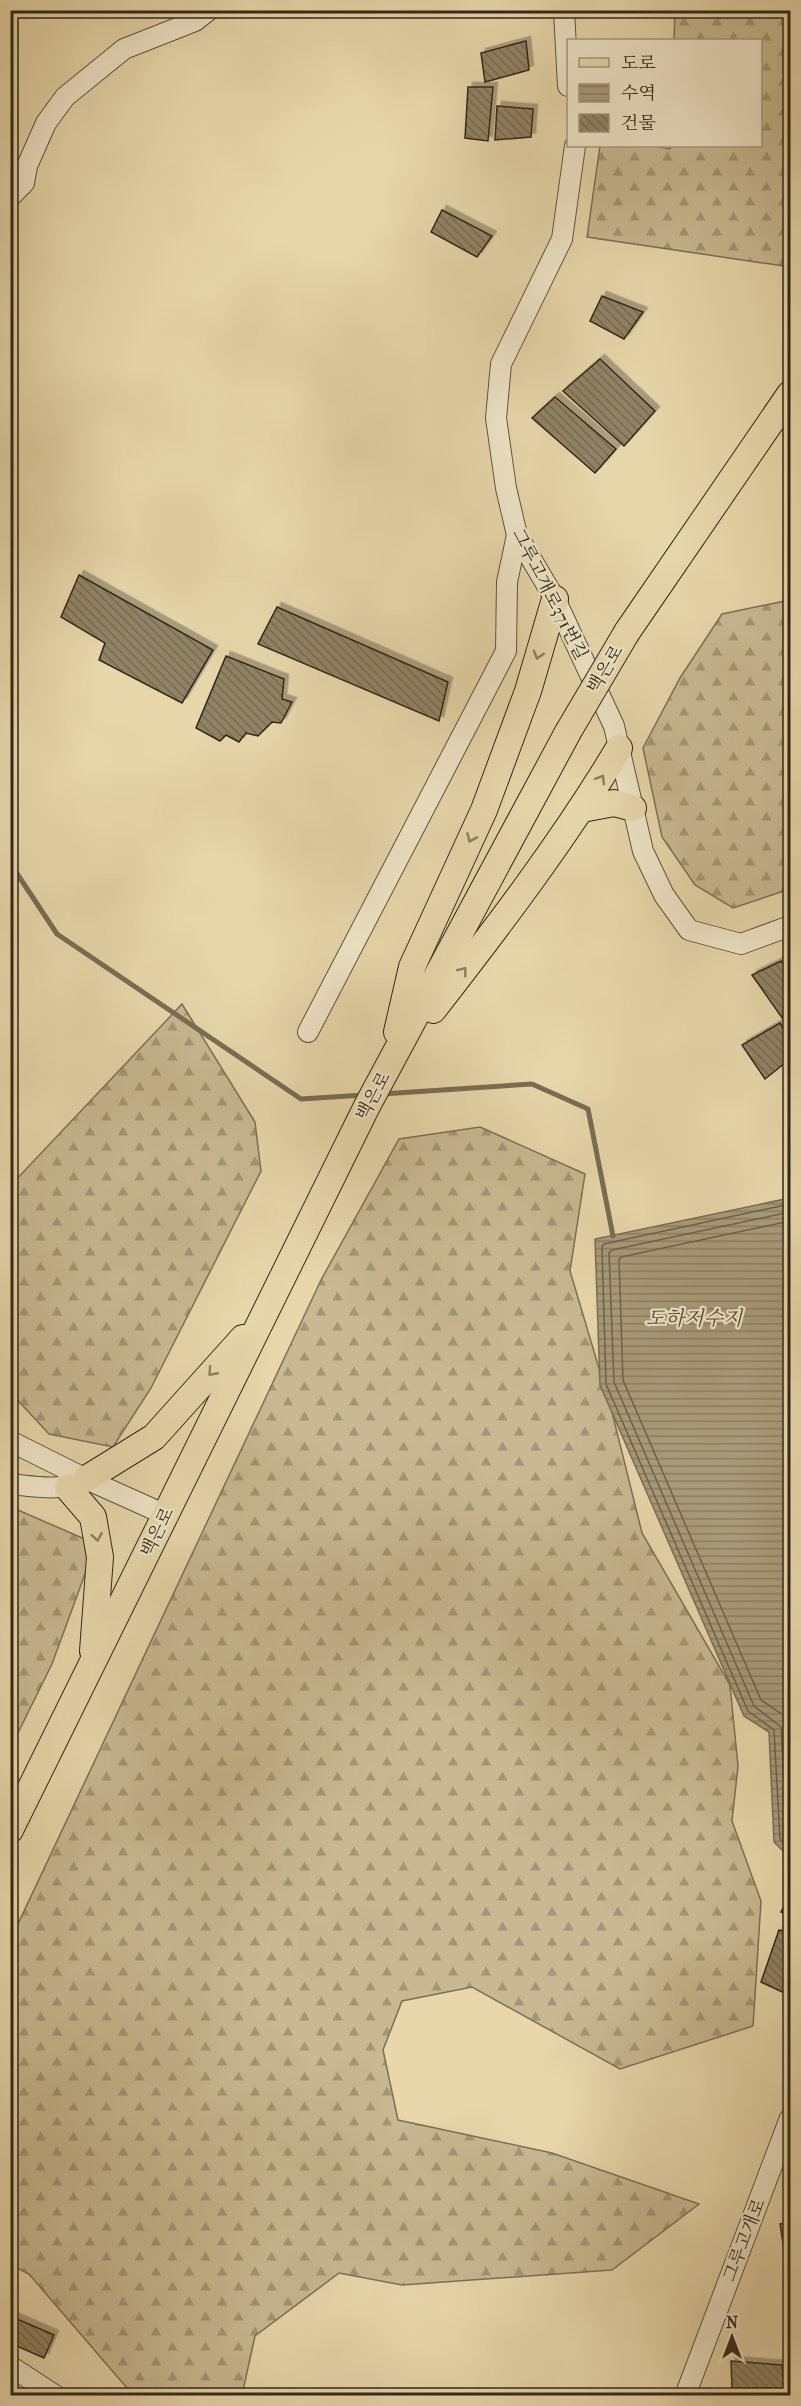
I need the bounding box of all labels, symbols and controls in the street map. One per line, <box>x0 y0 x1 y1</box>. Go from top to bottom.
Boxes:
legend <box>567 39 762 147</box>
text: 도로 <box>621 53 656 74</box>
text: 수역 <box>621 83 656 104</box>
text: 건물 <box>621 113 656 134</box>
street label: 그루고개로371번길 <box>507 525 592 663</box>
street label: 백은로 <box>583 641 628 697</box>
one-way arrow <box>533 649 545 660</box>
one-way arrow <box>593 775 605 785</box>
one-way arrow <box>466 832 478 843</box>
one-way arrow <box>456 967 467 978</box>
street label: 백은로 <box>352 1068 395 1124</box>
water label: 도하저수지 <box>646 1307 744 1330</box>
one-way arrow <box>208 1365 219 1376</box>
street label: 백은로 <box>137 1504 178 1560</box>
one-way arrow <box>90 1532 102 1541</box>
street label: 그루고개로 <box>719 2196 770 2285</box>
north arrow <box>702 2307 762 2367</box>
text: N <box>726 2313 739 2332</box>

